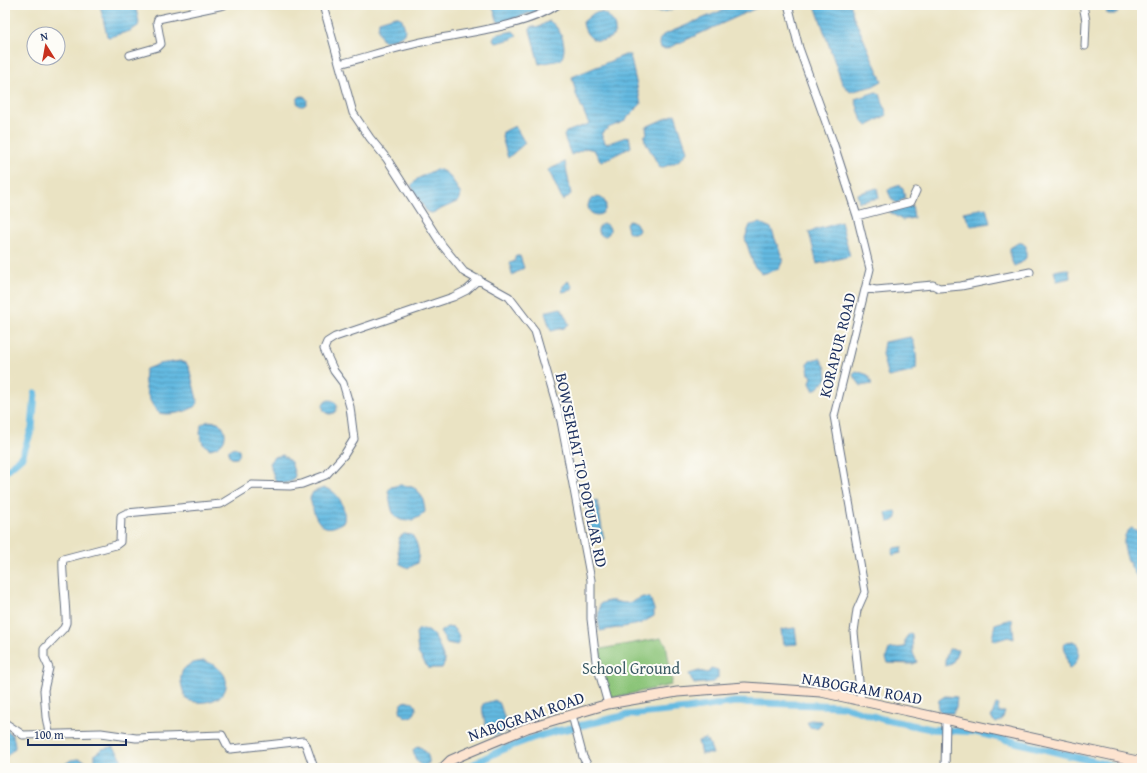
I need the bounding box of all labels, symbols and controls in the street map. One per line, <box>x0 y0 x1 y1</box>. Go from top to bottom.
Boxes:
north arrow <box>26 26 66 66</box>
text: N <box>39 28 50 45</box>
street label: KORAPUR ROAD <box>812 290 862 400</box>
street label: BOWSERHAT TO POPULAR RD <box>550 370 614 570</box>
park label: School Ground <box>582 656 681 680</box>
street label: NABOGRAM ROAD <box>800 666 924 710</box>
street label: NABOGRAM ROAD <box>464 685 588 747</box>
scale bar <box>28 721 126 747</box>
text: 100 m <box>34 726 64 743</box>

